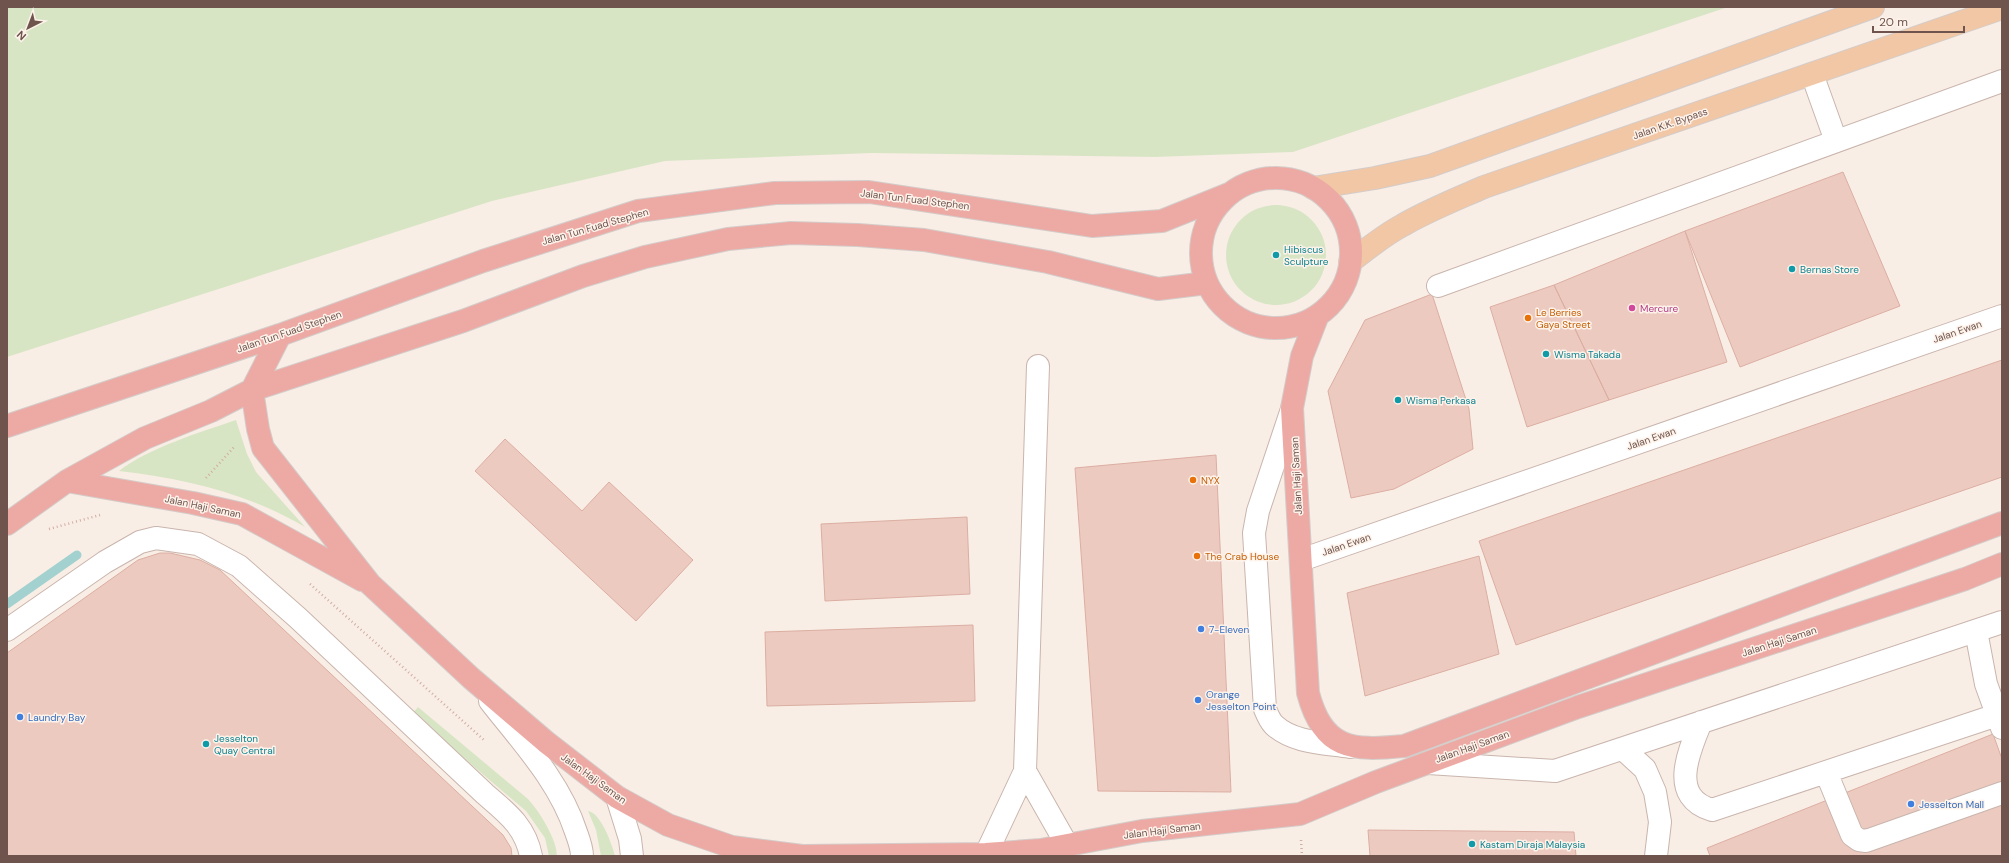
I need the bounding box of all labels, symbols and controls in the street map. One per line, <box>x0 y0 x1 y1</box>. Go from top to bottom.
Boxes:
north arrow <box>8 8 48 48</box>
scale bar <box>1873 8 1964 34</box>
text: 20 m <box>1879 14 1908 30</box>
text: N <box>14 28 29 43</box>
street label: Jalan K.K. Bypass <box>1631 105 1709 142</box>
street label: Jalan Tun Fuad Stephen <box>860 186 971 213</box>
street label: Jalan Tun Fuad Stephen <box>541 205 650 248</box>
place label: Hibiscus Sculpture <box>1284 243 1329 268</box>
marker: Hibiscus Sculpture <box>1271 250 1281 260</box>
place label: Bernas Store <box>1800 263 1859 276</box>
marker: Bernas Store <box>1787 264 1797 274</box>
place label: Mercure <box>1640 302 1679 315</box>
marker: Mercure <box>1627 303 1637 313</box>
place label: Le Berries Gaya Street <box>1536 306 1591 331</box>
street label: Jalan Tun Fuad Stephen <box>235 307 343 356</box>
marker: Le Berries Gaya Street <box>1523 313 1533 323</box>
street label: Jalan Ewan <box>1931 317 1984 346</box>
place label: Wisma Takada <box>1554 348 1621 361</box>
marker: Wisma Takada <box>1541 349 1551 359</box>
place label: Wisma Perkasa <box>1406 394 1476 407</box>
marker: Wisma Perkasa <box>1393 395 1403 405</box>
street label: Jalan Ewan <box>1625 424 1678 453</box>
street label: Jalan Haji Saman <box>1288 437 1305 515</box>
place label: NYX <box>1201 474 1220 487</box>
marker: NYX <box>1188 475 1198 485</box>
street label: Jalan Haji Saman <box>164 492 242 521</box>
street label: Jalan Ewan <box>1320 530 1373 559</box>
place label: The Crab House <box>1205 550 1279 563</box>
marker: The Crab House <box>1192 551 1202 561</box>
place label: 7-Eleven <box>1209 623 1249 636</box>
street label: Jalan Haji Saman <box>1740 623 1818 660</box>
marker: 7-Eleven <box>1196 624 1206 634</box>
place label: Orange Jesselton Point <box>1206 688 1276 713</box>
marker: Orange Jesselton Point <box>1193 695 1203 705</box>
place label: Laundry Bay <box>28 711 86 724</box>
marker: Laundry Bay <box>15 712 25 722</box>
street label: Jalan Haji Saman <box>1433 727 1511 766</box>
place label: Jesselton Quay Central <box>214 732 275 757</box>
marker: Jesselton Quay Central <box>201 739 211 749</box>
street label: Jalan Haji Saman <box>558 750 629 807</box>
place label: Jesselton Mall <box>1919 798 1984 811</box>
marker: Jesselton Mall <box>1906 799 1916 809</box>
street label: Jalan Haji Saman <box>1123 819 1202 842</box>
place label: Kastam Diraja Malaysia <box>1480 838 1585 851</box>
marker: Kastam Diraja Malaysia <box>1467 839 1477 849</box>

